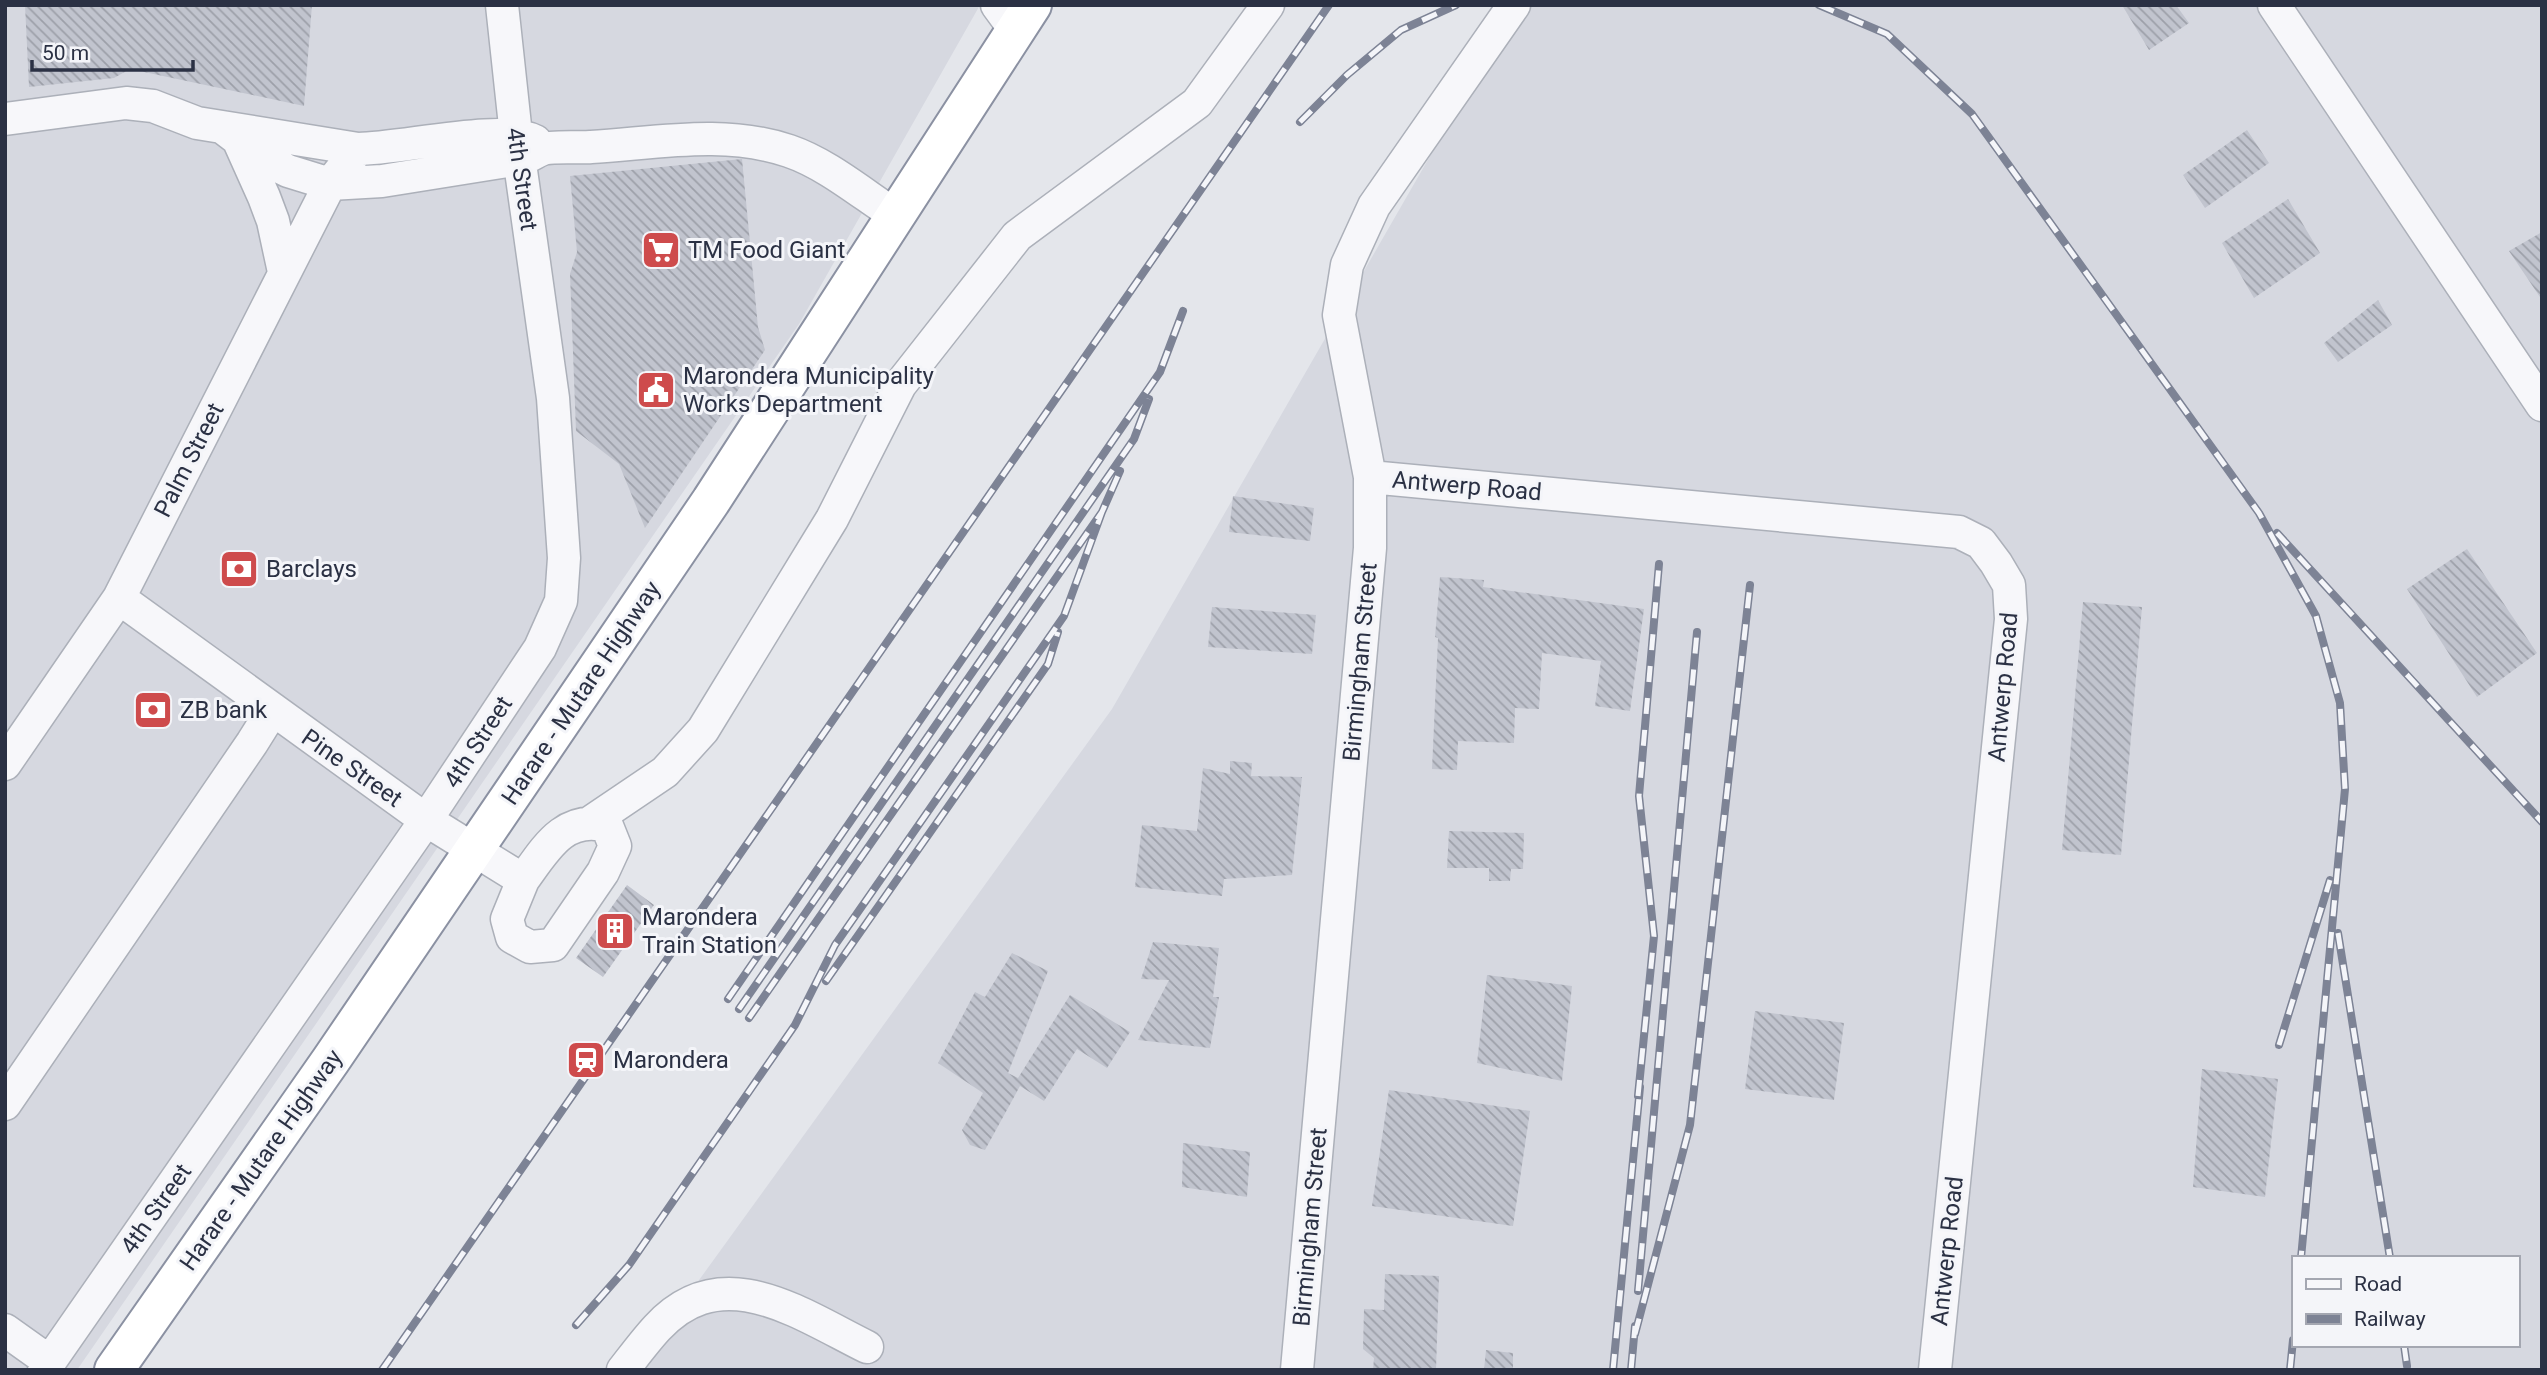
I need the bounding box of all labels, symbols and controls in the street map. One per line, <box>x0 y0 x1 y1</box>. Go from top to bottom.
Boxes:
scale bar <box>32 28 192 72</box>
text: 50 m <box>42 41 89 65</box>
street label: 4th Street <box>501 126 543 233</box>
supermarket icon: TM Food Giant <box>640 229 682 271</box>
place label: TM Food Giant <box>688 236 846 264</box>
place label: Marondera Municipality Works Department <box>683 362 935 418</box>
public building icon: Marondera Municipality Works Department <box>635 369 677 411</box>
street label: Palm Street <box>148 398 230 522</box>
street label: Antwerp Road <box>1391 466 1543 506</box>
bank icon: Barclays <box>218 548 260 590</box>
place label: Barclays <box>266 555 357 583</box>
street label: Birmingham Street <box>1337 561 1383 762</box>
street label: Harare - Mutare Highway <box>496 575 667 810</box>
street label: Antwerp Road <box>1983 611 2023 763</box>
bank icon: ZB bank <box>132 689 174 731</box>
street label: 4th Street <box>438 691 518 793</box>
place label: ZB bank <box>180 696 268 724</box>
street label: Pine Street <box>296 723 408 813</box>
place label: Marondera Train Station <box>642 903 777 959</box>
building icon: Marondera Train Station <box>594 910 636 952</box>
station icon: Marondera <box>565 1039 607 1081</box>
street label: Harare - Mutare Highway <box>174 1043 348 1276</box>
place label: Marondera <box>613 1046 729 1074</box>
street label: Birmingham Street <box>1287 1126 1333 1327</box>
street label: 4th Street <box>115 1158 197 1260</box>
street label: Antwerp Road <box>1925 1175 1969 1327</box>
legend <box>2292 1256 2519 1347</box>
text: Road <box>2354 1272 2402 1296</box>
text: Railway <box>2354 1307 2426 1331</box>

